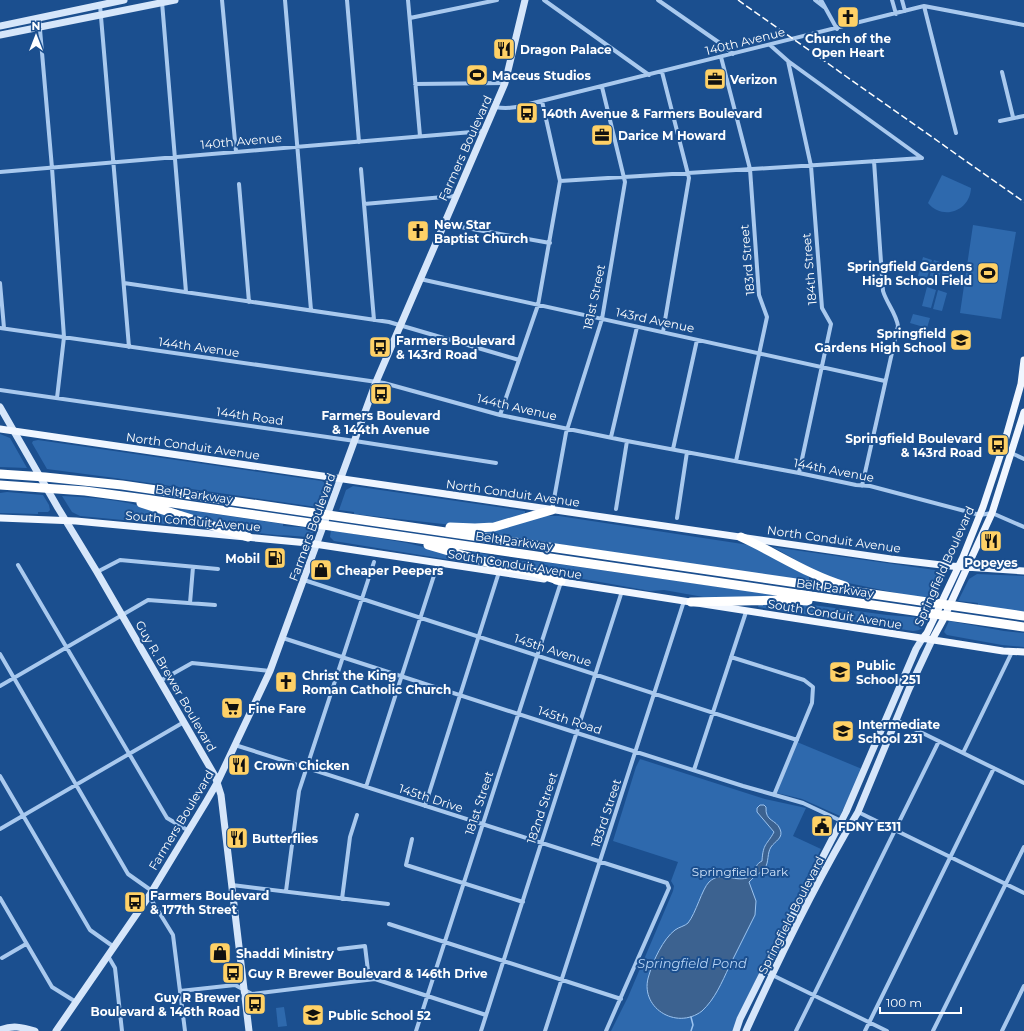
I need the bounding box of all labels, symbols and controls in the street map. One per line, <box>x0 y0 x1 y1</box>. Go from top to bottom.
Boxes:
church icon: Church of the Open Heart <box>835 4 861 30</box>
north arrow <box>16 16 56 56</box>
text: N <box>32 19 40 33</box>
street label: 140th Avenue <box>704 24 786 58</box>
place label: Church of the Open Heart <box>805 31 891 60</box>
restaurant icon: Dragon Palace <box>491 36 517 62</box>
place label: Dragon Palace <box>520 42 612 57</box>
sports icon: Maceus Studios <box>464 62 490 88</box>
office icon: Verizon <box>702 66 728 92</box>
place label: Maceus Studios <box>492 68 591 83</box>
place label: Verizon <box>729 72 777 87</box>
street label: Farmers Boulevard <box>435 93 495 203</box>
bus stop icon: 140th Avenue & Farmers Boulevard <box>514 100 540 126</box>
place label: 140th Avenue & Farmers Boulevard <box>542 106 762 121</box>
office icon: Darice M Howard <box>589 122 615 148</box>
place label: Darice M Howard <box>618 128 726 143</box>
street label: 140th Avenue <box>200 130 282 152</box>
place label: New Star Baptist Church <box>434 217 528 246</box>
church icon: New Star Baptist Church <box>405 218 431 244</box>
street label: 183rd Street <box>736 224 758 296</box>
street label: 184th Street <box>798 232 820 306</box>
place label: Springfield Gardens High School Field <box>847 259 973 288</box>
sports icon: Springfield Gardens High School Field <box>975 260 1001 286</box>
street label: 181st Street <box>580 263 608 331</box>
street label: 143rd Avenue <box>614 304 696 336</box>
place label: Springfield Gardens High School <box>815 326 946 355</box>
school or university icon: Springfield Gardens High School <box>948 327 974 353</box>
place label: Farmers Boulevard & 143rd Road <box>396 333 515 362</box>
street label: 144th Avenue <box>158 334 240 360</box>
bus stop icon: Farmers Boulevard & 143rd Road <box>367 334 393 360</box>
bus stop icon: Farmers Boulevard & 144th Avenue <box>368 381 394 407</box>
street label: 144th Avenue <box>476 391 558 423</box>
street label: 144th Road <box>215 404 285 428</box>
place label: Farmers Boulevard & 144th Avenue <box>321 408 441 437</box>
street label: North Conduit Avenue <box>125 429 261 463</box>
place label: Springfield Boulevard & 143rd Road <box>845 431 982 460</box>
bus stop icon: Springfield Boulevard & 143rd Road <box>985 432 1011 458</box>
street label: 144th Avenue <box>793 455 875 485</box>
street label: Farmers Boulevard <box>285 471 339 583</box>
street label: North Conduit Avenue <box>445 476 581 510</box>
street label: Belt Parkway <box>154 481 234 507</box>
street label: Springfield Boulevard <box>911 504 977 628</box>
street label: South Conduit Avenue <box>125 508 261 534</box>
street label: North Conduit Avenue <box>766 522 902 556</box>
street label: Belt Parkway <box>474 528 554 554</box>
restaurant icon: Popeyes <box>978 528 1004 554</box>
fuel station icon: Mobil <box>262 545 288 571</box>
street label: South Conduit Avenue <box>447 546 583 582</box>
place label: Mobil <box>225 551 260 566</box>
place label: Popeyes <box>964 555 1018 570</box>
shop icon: Cheaper Peepers <box>308 557 334 583</box>
place label: Cheaper Peepers <box>336 563 444 578</box>
street label: Belt Parkway <box>795 575 875 601</box>
street label: South Conduit Avenue <box>767 596 903 632</box>
street label: Guy R. Brewer Boulevard <box>132 618 220 754</box>
street label: 145th Avenue <box>512 630 594 670</box>
place label: Public School 251 <box>856 658 921 687</box>
school or university icon: Public School 251 <box>827 659 853 685</box>
place label: Christ the King Roman Catholic Church <box>302 668 451 697</box>
church icon: Christ the King Roman Catholic Church <box>273 669 299 695</box>
supermarket icon: Fine Fare <box>219 695 245 721</box>
place label: Fine Fare <box>248 701 307 716</box>
street label: 145th Road <box>536 703 604 737</box>
place label: Intermediate School 231 <box>858 717 940 746</box>
school or university icon: Intermediate School 231 <box>830 718 856 744</box>
restaurant icon: Crown Chicken <box>226 752 252 778</box>
place label: Crown Chicken <box>254 758 349 773</box>
street label: Farmers Boulevard <box>145 767 217 873</box>
street label: 181st Street <box>462 769 496 837</box>
street label: 182nd Street <box>523 770 561 846</box>
street label: 183rd Street <box>588 777 624 849</box>
street label: 145th Drive <box>397 781 465 815</box>
public building icon: FDNY E311 <box>809 813 835 839</box>
place label: FDNY E311 <box>838 819 901 834</box>
restaurant icon: Butterflies <box>224 825 250 851</box>
place label: Butterflies <box>252 831 319 846</box>
street label: Springfield Boulevard <box>755 854 827 976</box>
park label: Springfield Park <box>692 864 789 879</box>
place label: Farmers Boulevard & 177th Street <box>150 888 269 917</box>
bus stop icon: Farmers Boulevard & 177th Street <box>122 889 148 915</box>
shop icon: Shaddi Ministry <box>207 940 233 966</box>
place label: Shaddi Ministry <box>236 946 335 961</box>
water label: Springfield Pond <box>637 955 747 971</box>
bus stop icon: Guy R Brewer Boulevard & 146th Drive <box>220 960 246 986</box>
place label: Guy R Brewer Boulevard & 146th Drive <box>248 966 488 981</box>
scale bar <box>880 989 961 1015</box>
place label: Guy R Brewer Boulevard & 146th Road <box>91 990 240 1019</box>
bus stop icon: Guy R Brewer Boulevard & 146th Road <box>242 991 268 1017</box>
text: 100 m <box>886 995 922 1010</box>
school or university icon: Public School 52 <box>300 1002 326 1028</box>
place label: Public School 52 <box>328 1008 431 1023</box>

